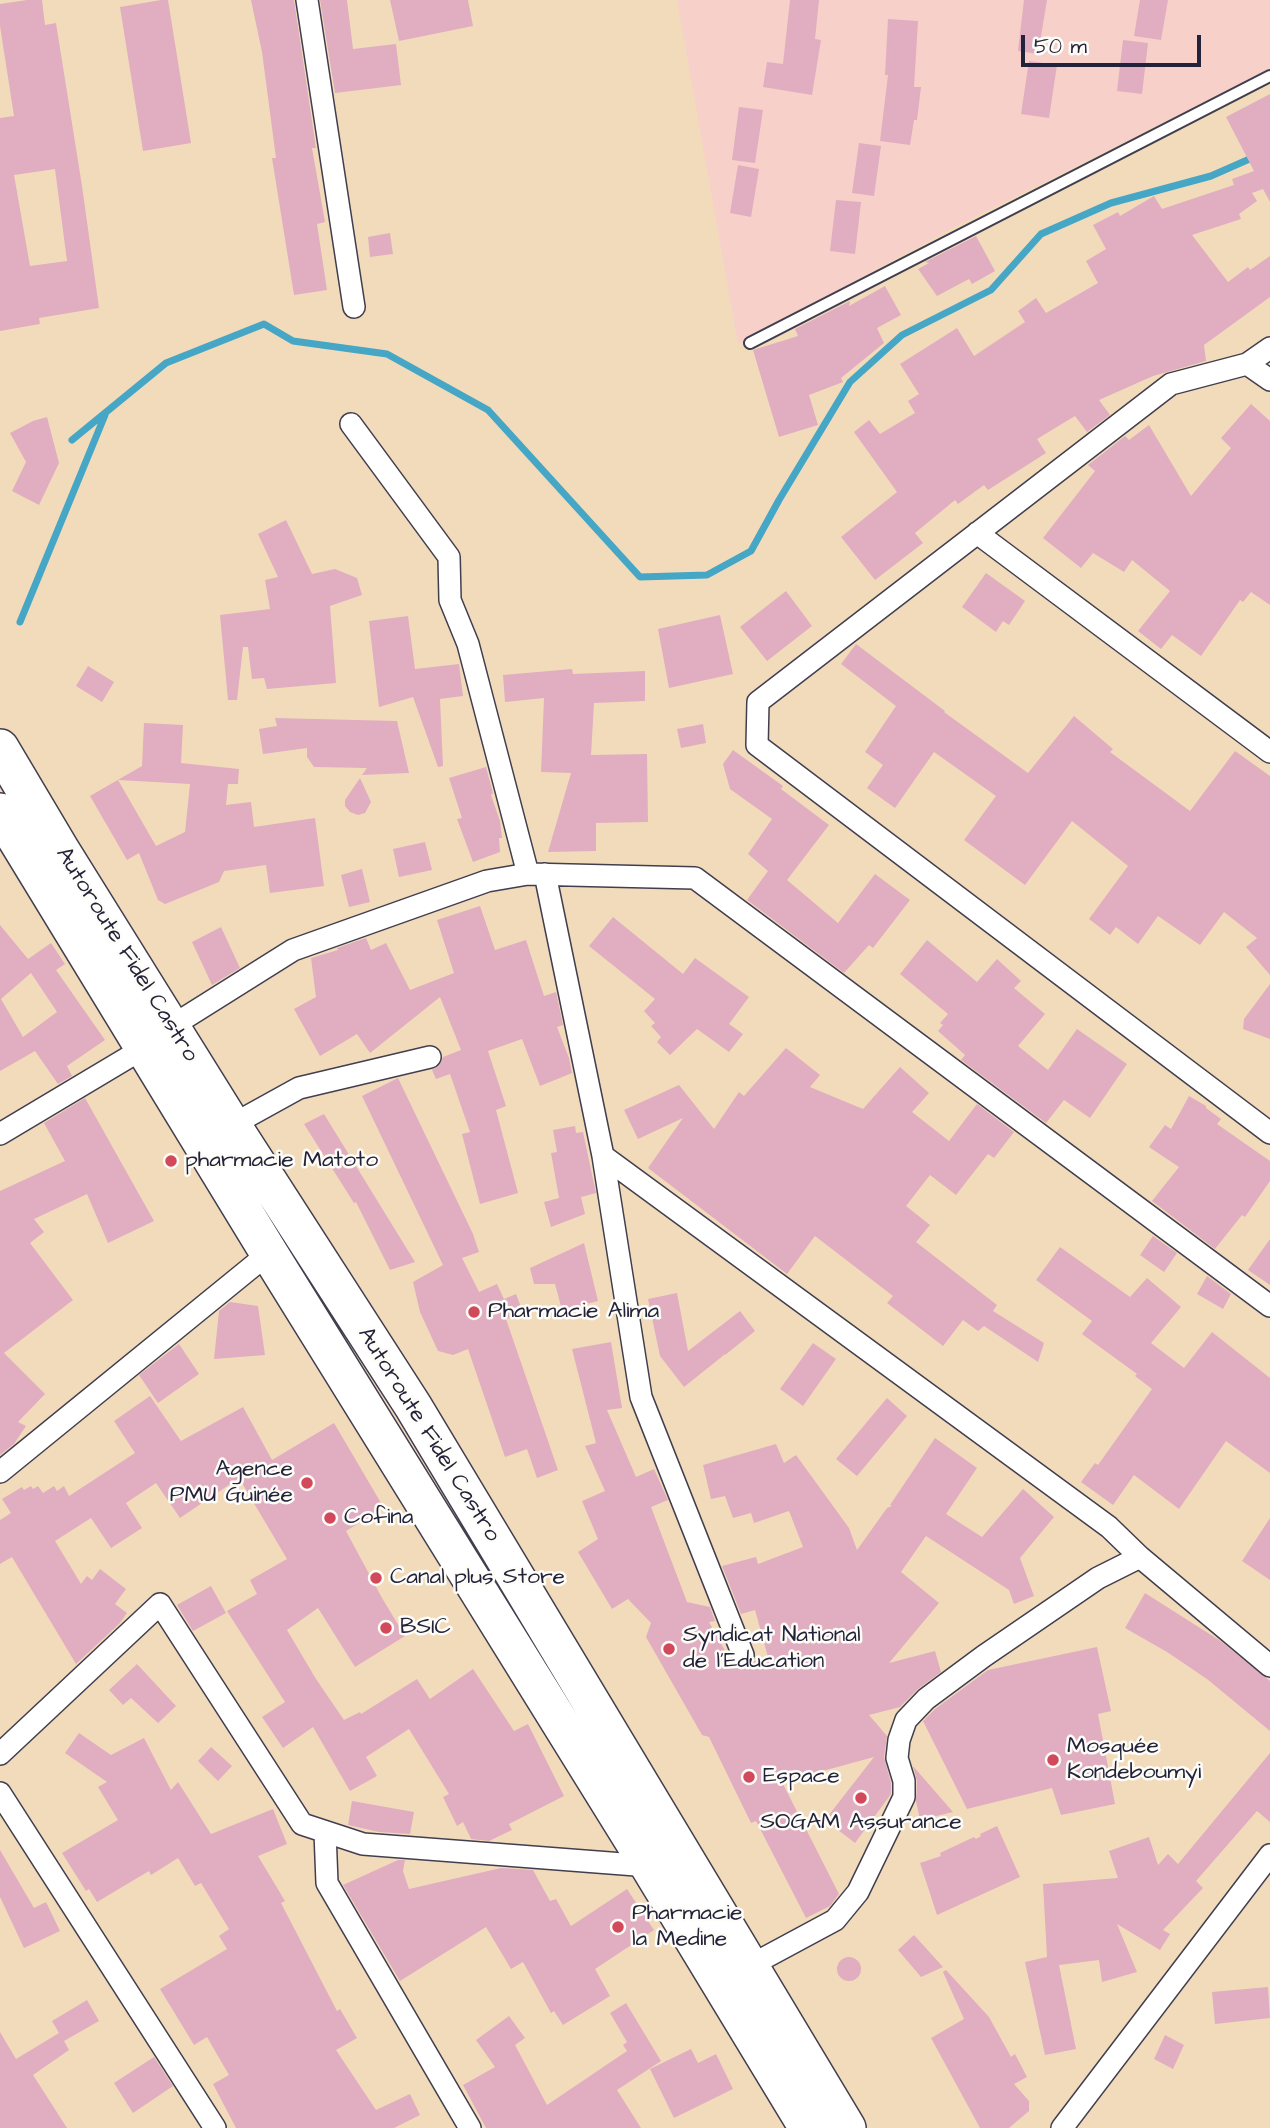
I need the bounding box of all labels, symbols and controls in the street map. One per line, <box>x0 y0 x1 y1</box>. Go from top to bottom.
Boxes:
scale bar <box>1025 21 1205 65</box>
text: 50 m <box>1034 32 1087 61</box>
street label: Autoroute Fidel Castro <box>49 843 203 1067</box>
place label: pharmacie Matoto <box>185 1147 378 1175</box>
marker: pharmacie Matoto <box>163 1153 179 1169</box>
place label: Pharmacie Alima <box>488 1298 659 1326</box>
marker: Pharmacie Alima <box>466 1304 482 1320</box>
street label: Autoroute Fidel Castro <box>351 1323 505 1547</box>
place label: Agence PMU Guinée <box>170 1456 293 1510</box>
marker: Agence PMU Guinée <box>299 1475 315 1491</box>
place label: Cofina <box>344 1504 414 1532</box>
marker: Cofina <box>322 1510 338 1526</box>
place label: Canal plus Store <box>390 1564 565 1592</box>
marker: Canal plus Store <box>368 1570 384 1586</box>
place label: BSIC <box>400 1614 451 1642</box>
marker: BSIC <box>378 1620 394 1636</box>
place label: Syndicat National de l'Education <box>683 1622 861 1676</box>
marker: Syndicat National de l'Education <box>661 1641 677 1657</box>
place label: Mosquée Kondeboumyi <box>1067 1733 1201 1787</box>
marker: Mosquée Kondeboumyi <box>1045 1752 1061 1768</box>
place label: Espace <box>763 1763 840 1791</box>
marker: Espace <box>741 1769 757 1785</box>
marker: SOGAM Assurance <box>853 1790 869 1806</box>
place label: SOGAM Assurance <box>760 1809 962 1837</box>
place label: Pharmacie la Medine <box>632 1900 743 1954</box>
marker: Pharmacie la Medine <box>610 1919 626 1935</box>

